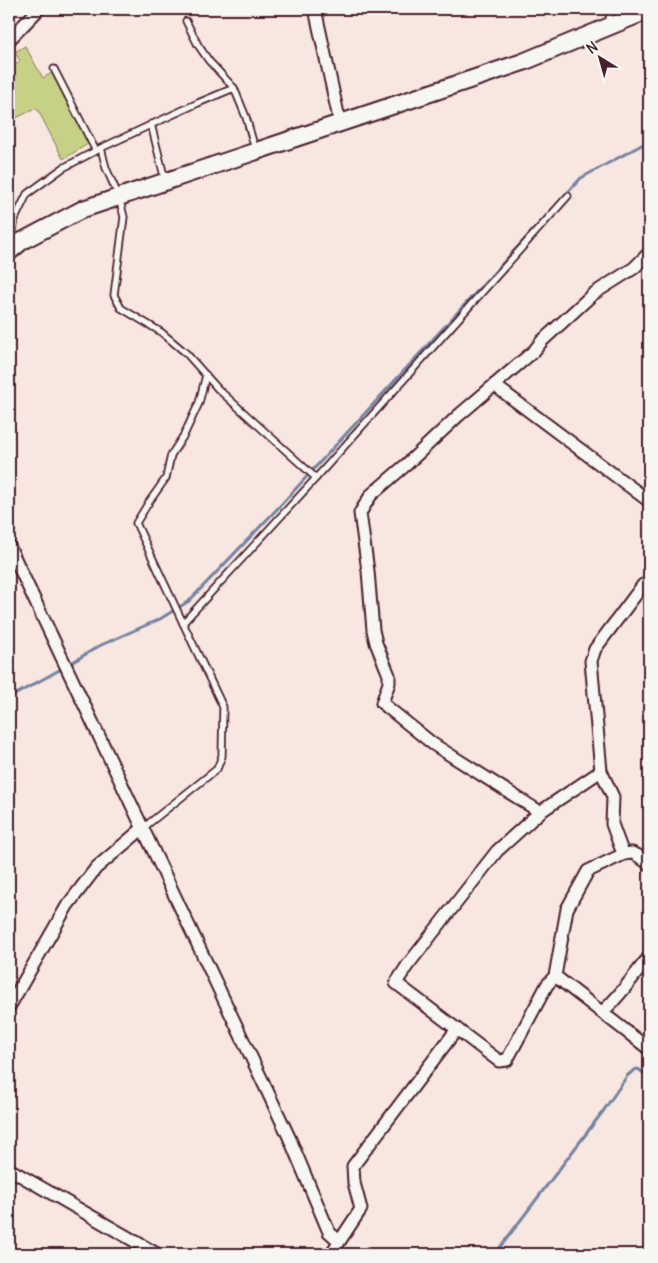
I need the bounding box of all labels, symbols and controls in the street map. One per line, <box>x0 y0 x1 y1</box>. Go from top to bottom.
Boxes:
north arrow <box>576 32 626 82</box>
text: N <box>583 38 601 58</box>

